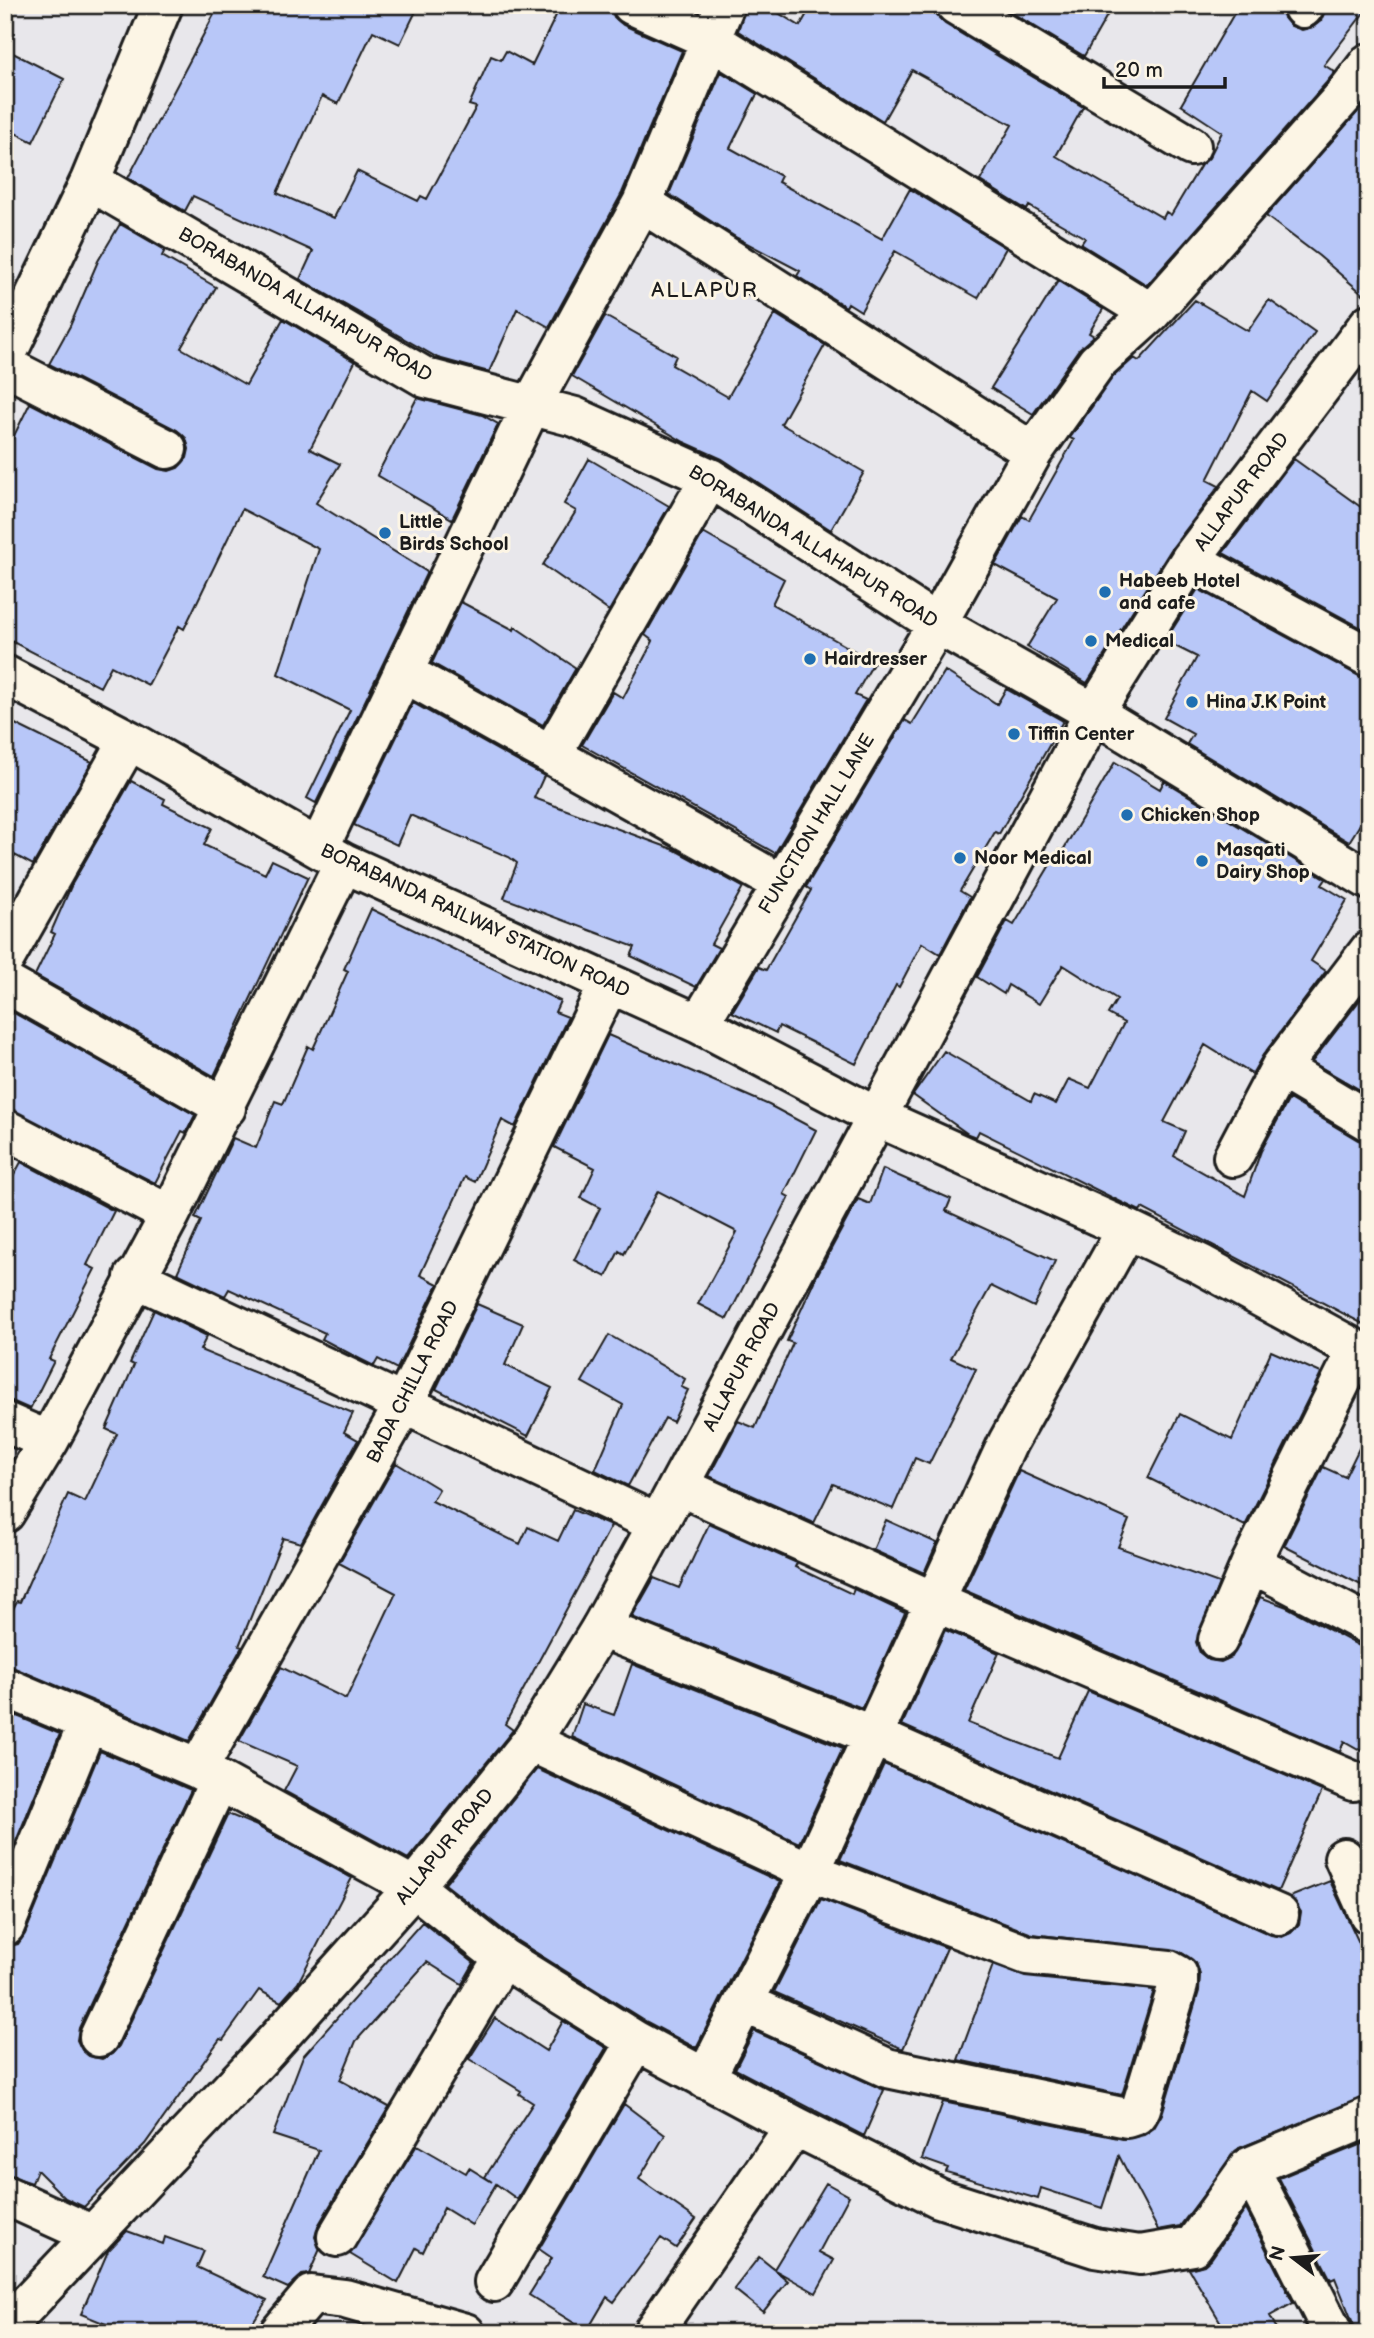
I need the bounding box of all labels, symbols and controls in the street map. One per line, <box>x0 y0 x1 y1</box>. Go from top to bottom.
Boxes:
scale bar <box>1104 46 1225 90</box>
text: 20 m <box>1115 58 1163 83</box>
street label: BORABANDA ALLAHAPUR ROAD <box>174 223 436 387</box>
district label: ALLAPUR <box>651 278 759 303</box>
street label: ALLAPUR ROAD <box>1190 428 1294 556</box>
street label: BORABANDA ALLAHAPUR ROAD <box>684 461 942 634</box>
place label: Little Birds School <box>399 511 508 556</box>
marker: Little Birds School <box>377 525 393 541</box>
place label: Habeeb Hotel and cafe <box>1119 570 1240 615</box>
marker: Habeeb Hotel and cafe <box>1097 584 1113 600</box>
place label: Medical <box>1105 630 1174 653</box>
marker: Medical <box>1083 633 1099 649</box>
place label: Hairdresser <box>824 648 928 671</box>
marker: Hairdresser <box>802 651 818 667</box>
place label: Hina J.K Point <box>1206 691 1327 714</box>
marker: Hina J.K Point <box>1184 694 1200 710</box>
place label: Tiffin Center <box>1028 723 1135 746</box>
marker: Tiffin Center <box>1006 726 1022 742</box>
street label: FUNCTION HALL LANE <box>754 730 880 918</box>
place label: Chicken Shop <box>1141 804 1260 827</box>
marker: Chicken Shop <box>1119 807 1135 823</box>
street label: BORABANDA RAILWAY STATION ROAD <box>317 839 633 1003</box>
place label: Masqati Dairy Shop <box>1216 839 1310 884</box>
place label: Noor Medical <box>974 847 1092 870</box>
marker: Noor Medical <box>952 850 968 866</box>
marker: Masqati Dairy Shop <box>1194 853 1210 869</box>
street label: BADA CHILLA ROAD <box>362 1297 464 1467</box>
street label: ALLAPUR ROAD <box>698 1299 786 1435</box>
street label: ALLAPUR ROAD <box>391 1784 499 1910</box>
north arrow <box>1258 2222 1328 2292</box>
text: N <box>1265 2244 1291 2264</box>

